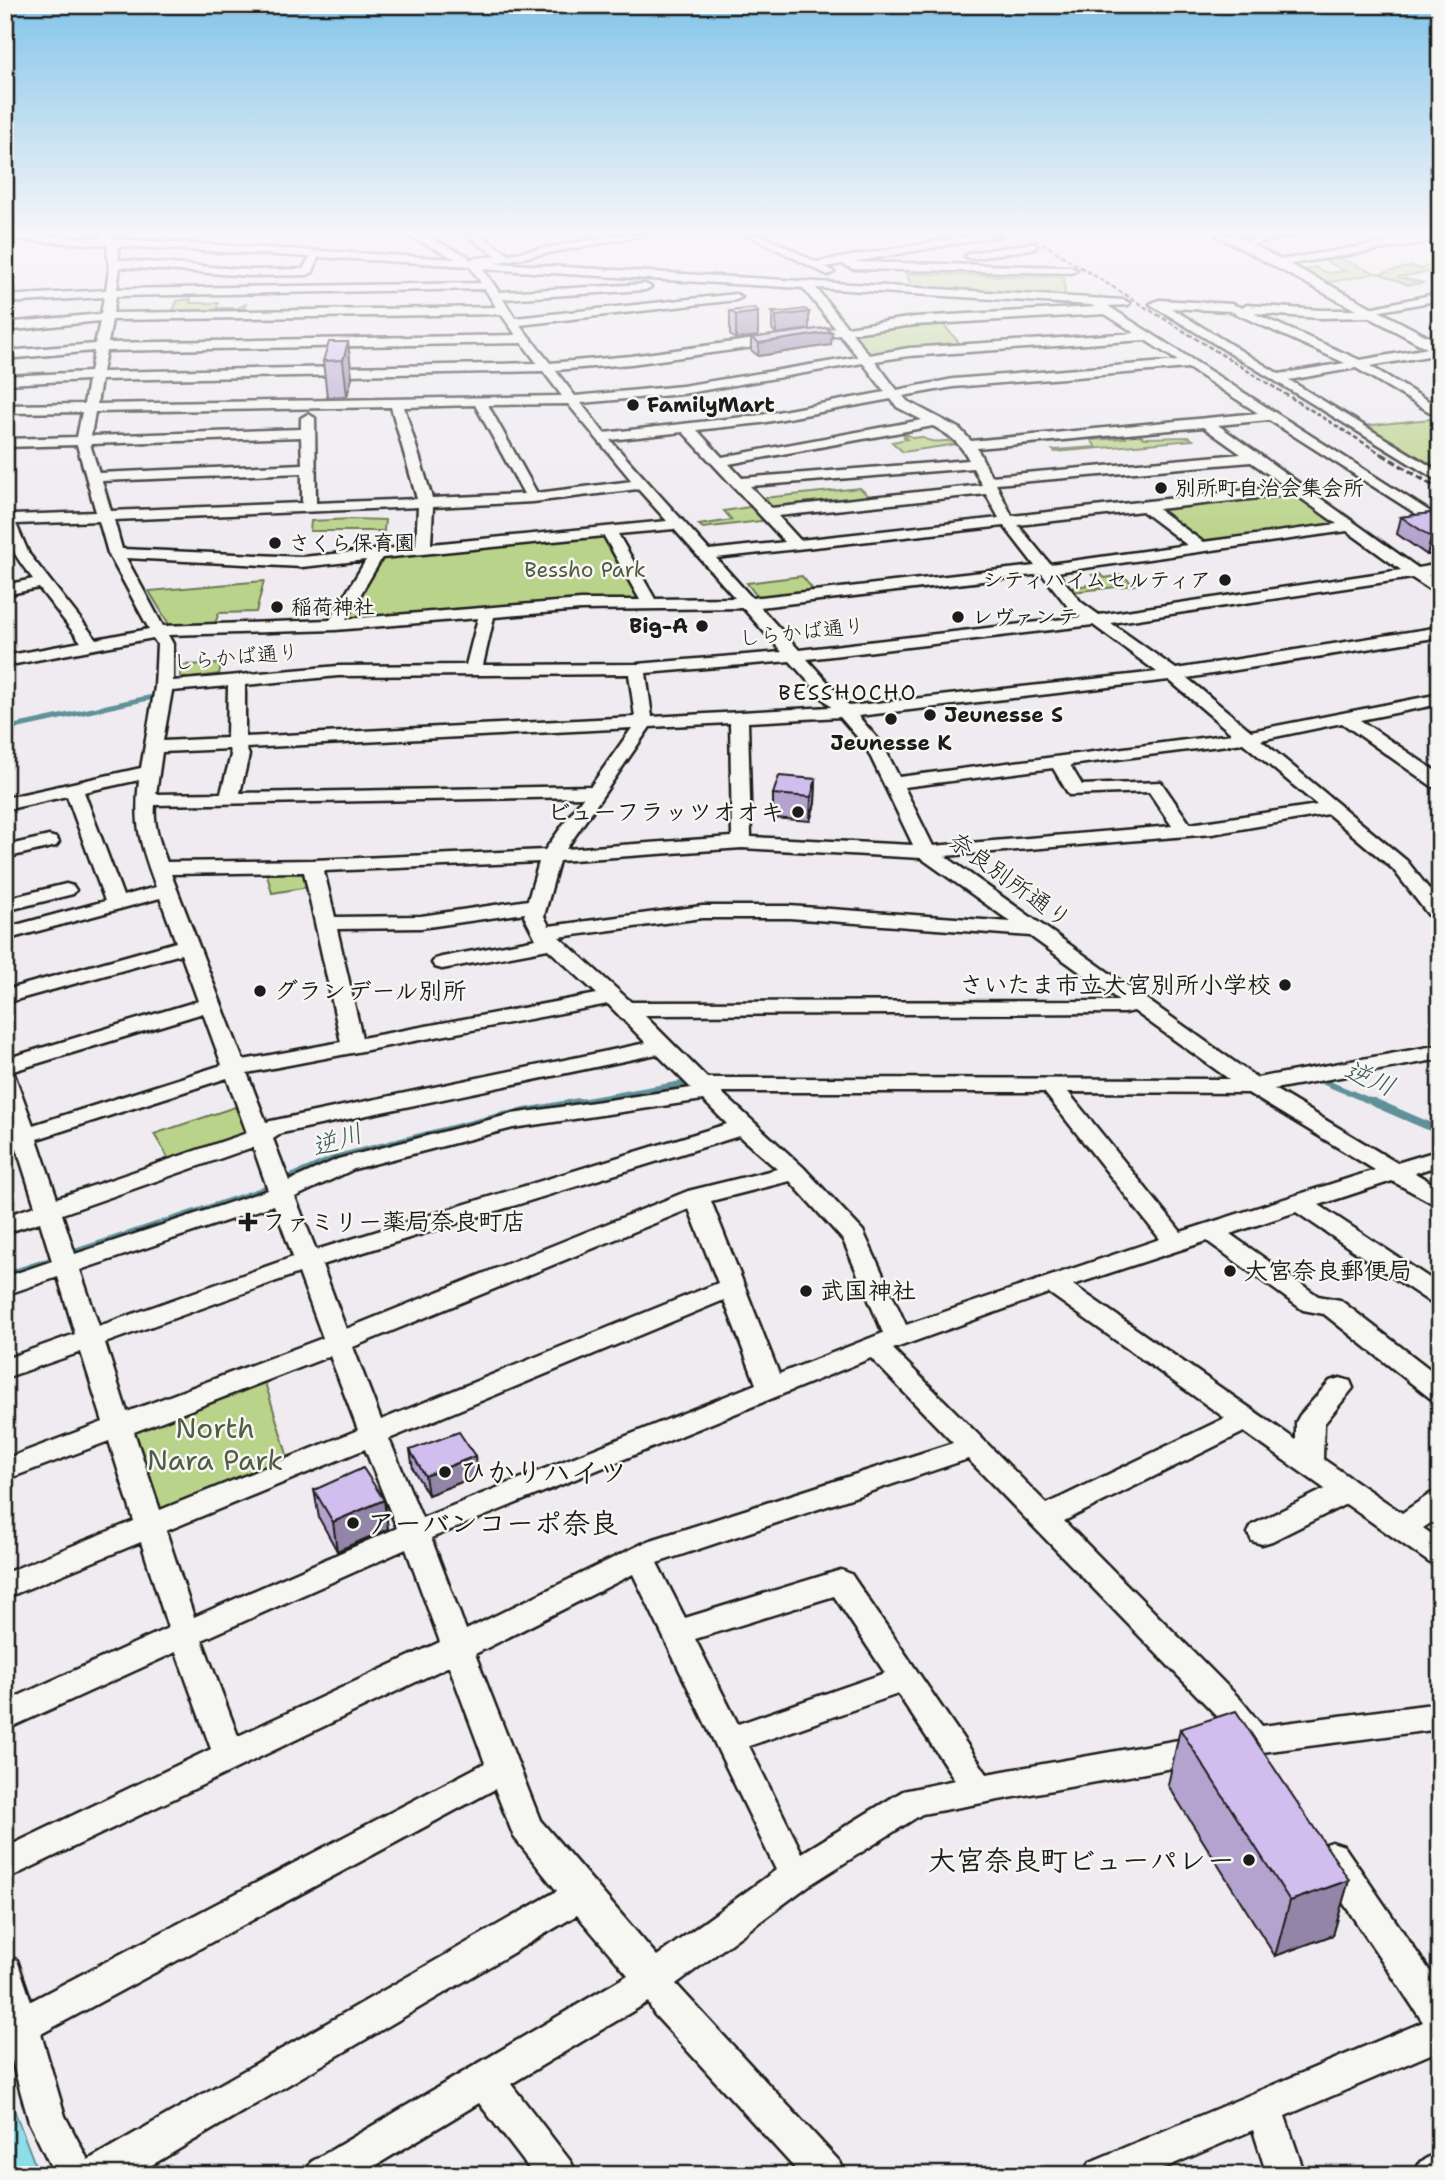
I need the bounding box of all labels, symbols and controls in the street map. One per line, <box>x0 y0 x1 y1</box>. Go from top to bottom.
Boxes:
place label: FamilyMart <box>647 391 775 419</box>
marker: FamilyMart <box>625 397 641 413</box>
place label: 別所町自治会集会所 <box>1175 474 1364 502</box>
marker: 別所町自治会集会所 <box>1153 480 1169 496</box>
place label: さくら保育園 <box>289 529 415 557</box>
marker: さくら保育園 <box>267 535 283 551</box>
park label: Bessho Park <box>524 556 646 584</box>
place label: シティハイムセルティア <box>983 566 1211 594</box>
marker: シティハイムセルティア <box>1217 572 1233 588</box>
place label: 稲荷神社 <box>291 593 375 621</box>
marker: 稲荷神社 <box>269 599 285 615</box>
place label: レヴァンテ <box>972 603 1079 631</box>
marker: レヴァンテ <box>950 609 966 625</box>
street label: しらかば通り <box>738 611 866 653</box>
place label: Big-A <box>629 612 688 640</box>
marker: Big-A <box>694 618 710 634</box>
street label: しらかば通り <box>172 638 300 676</box>
district label: BESSHOCHO <box>778 679 918 707</box>
place label: Jeunesse S <box>944 701 1063 729</box>
marker: Jeunesse S <box>922 707 938 723</box>
marker: Jeunesse K <box>883 711 899 727</box>
place label: Jeunesse K <box>830 729 952 757</box>
place label: ビューフラッツオオキ <box>547 796 784 828</box>
marker: ビューフラッツオオキ <box>790 804 806 820</box>
street label: 奈良別所通り <box>942 825 1078 935</box>
place label: さいたま市立大宮別所小学校 <box>959 969 1271 1001</box>
place label: グランデール別所 <box>274 975 466 1007</box>
marker: さいたま市立大宮別所小学校 <box>1277 977 1293 993</box>
marker: グランデール別所 <box>252 983 268 999</box>
water label: 逆川 <box>1339 1051 1401 1104</box>
water label: 逆川 <box>307 1115 367 1164</box>
place label: ファミリー薬局奈良町店 <box>262 1206 526 1238</box>
marker: ファミリー薬局奈良町店 <box>240 1214 256 1230</box>
place label: 大宮奈良郵便局 <box>1244 1255 1412 1287</box>
marker: 大宮奈良郵便局 <box>1222 1263 1238 1279</box>
place label: 武国神社 <box>820 1275 916 1307</box>
marker: 武国神社 <box>798 1283 814 1299</box>
park label: North Nara Park <box>147 1409 283 1479</box>
place label: ひかりハイツ <box>459 1453 627 1491</box>
marker: ひかりハイツ <box>437 1464 453 1480</box>
place label: アーバンコーポ奈良 <box>367 1504 618 1542</box>
marker: アーバンコーポ奈良 <box>345 1515 361 1531</box>
place label: 大宮奈良町ビューパレー <box>928 1841 1235 1879</box>
marker: 大宮奈良町ビューパレー <box>1241 1852 1257 1868</box>

